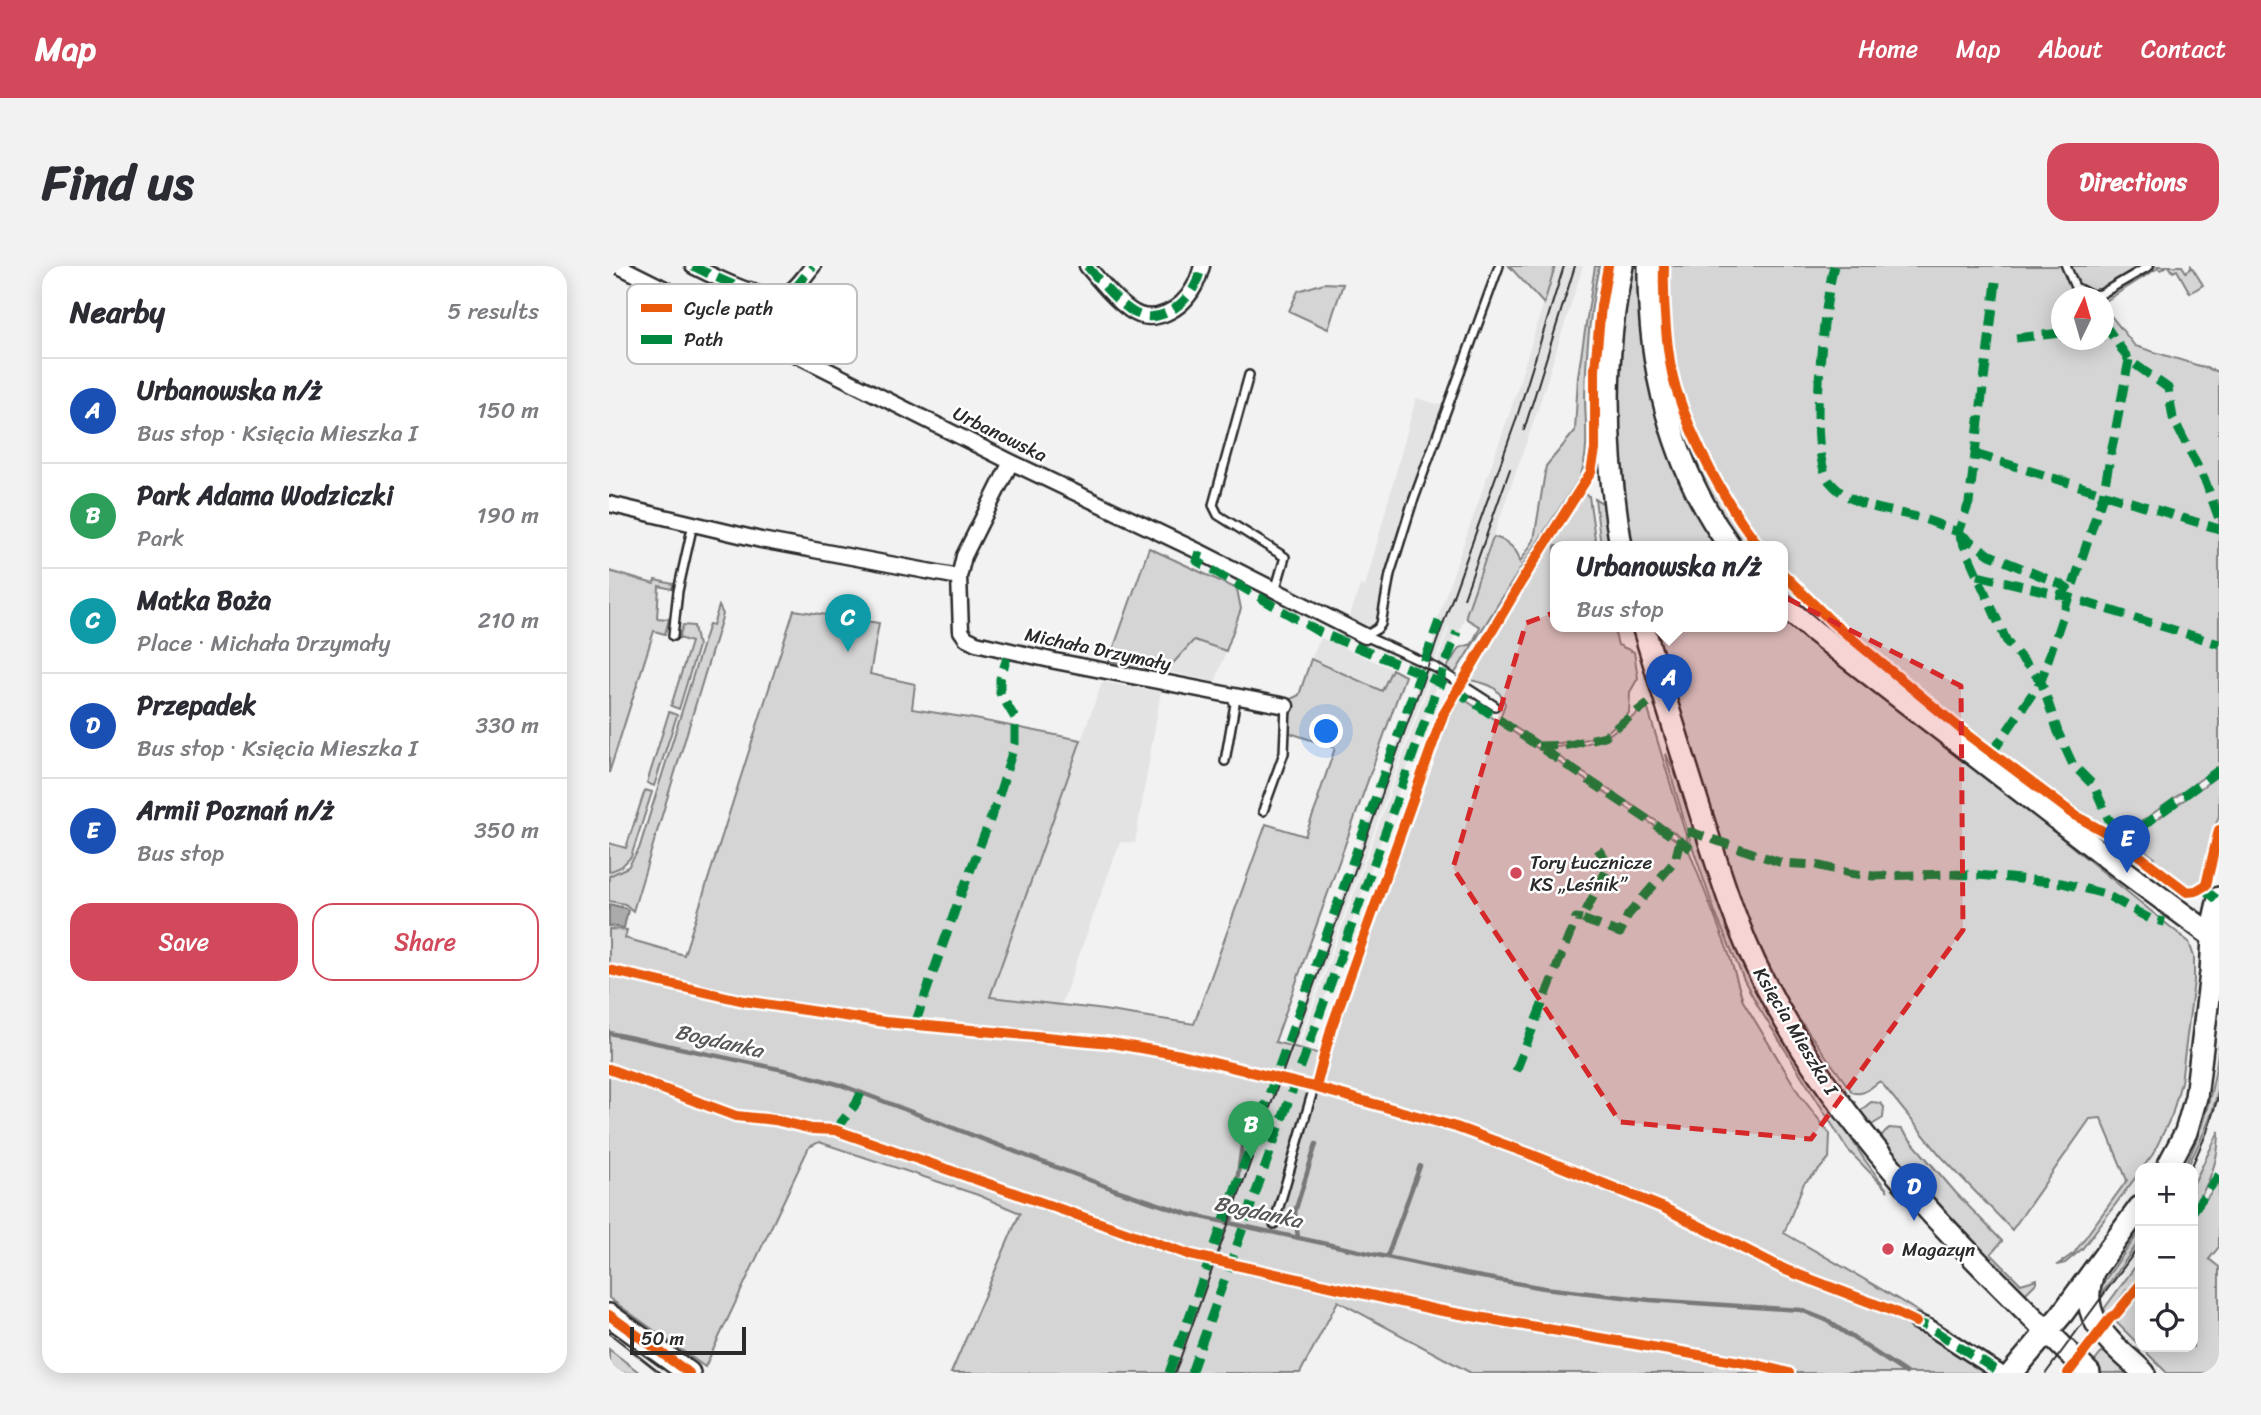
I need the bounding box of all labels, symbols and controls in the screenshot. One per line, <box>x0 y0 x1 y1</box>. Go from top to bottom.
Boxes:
text: Map <box>35 20 96 78</box>
text: Home <box>1858 28 1918 70</box>
text: Map <box>1956 28 2000 70</box>
text: About <box>2038 28 2103 70</box>
text: Contact <box>2141 28 2226 70</box>
text: Find us <box>42 139 194 226</box>
button: Directions <box>2047 143 2219 221</box>
legend <box>627 284 857 364</box>
text: Nearby <box>70 285 165 339</box>
north arrow <box>2051 287 2114 350</box>
text: 5 results <box>448 291 539 332</box>
text: Cycle path <box>684 292 773 325</box>
text: Path <box>684 323 723 356</box>
text: Urbanowska n/ż <box>137 367 322 413</box>
text: A <box>85 390 101 431</box>
text: 150 m <box>477 390 539 431</box>
street label: Urbanowska <box>947 397 1053 471</box>
text: Bus stop · Księcia Mieszka I <box>137 413 418 454</box>
text: Park Adama Wodziczki <box>137 472 393 518</box>
text: B <box>86 495 100 536</box>
text: 190 m <box>477 495 539 536</box>
text: Park <box>137 518 184 559</box>
popup <box>1550 541 1788 632</box>
text: Urbanowska n/ż <box>1577 543 1761 589</box>
text: Matka Boża <box>137 577 271 623</box>
text: Bus stop <box>1577 589 1664 630</box>
pin: C <box>825 594 871 652</box>
text: C <box>86 600 100 641</box>
text: 210 m <box>478 600 539 641</box>
street label: Michała Drzymały <box>1022 617 1174 681</box>
text: Place · Michała Drzymały <box>137 623 390 664</box>
pin: A <box>1646 654 1692 712</box>
text: Przepadek <box>137 682 256 728</box>
text: D <box>86 705 100 746</box>
text: 330 m <box>476 705 539 746</box>
your location <box>1309 714 1343 748</box>
text: Bus stop · Księcia Mieszka I <box>137 728 418 769</box>
text: Armii Poznań n/ż <box>137 787 334 833</box>
text: E <box>87 810 99 851</box>
text: 350 m <box>474 810 539 851</box>
pin: E <box>2104 815 2150 873</box>
text: Bus stop <box>137 833 224 874</box>
place label: Tory Łucznicze KS „Leśnik” <box>1530 846 1653 901</box>
marker: Tory Łucznicze KS „Leśnik” <box>1508 865 1524 881</box>
button: Save <box>70 903 298 981</box>
button: Share <box>312 903 539 981</box>
street label: Księcia Mieszka I <box>1745 960 1848 1103</box>
water label: Bogdanka <box>671 1012 769 1070</box>
pin: B <box>1228 1101 1274 1159</box>
pin: D <box>1891 1163 1937 1221</box>
map controls <box>2135 1163 2198 1352</box>
button: + <box>2135 1163 2198 1226</box>
water label: Bogdanka <box>1210 1184 1308 1240</box>
button: − <box>2135 1226 2198 1289</box>
place label: Magazyn <box>1902 1233 1975 1266</box>
marker: Magazyn <box>1880 1241 1896 1257</box>
button: locate <box>2135 1289 2198 1352</box>
text: 50 m <box>641 1322 684 1355</box>
scale bar <box>630 1324 745 1356</box>

